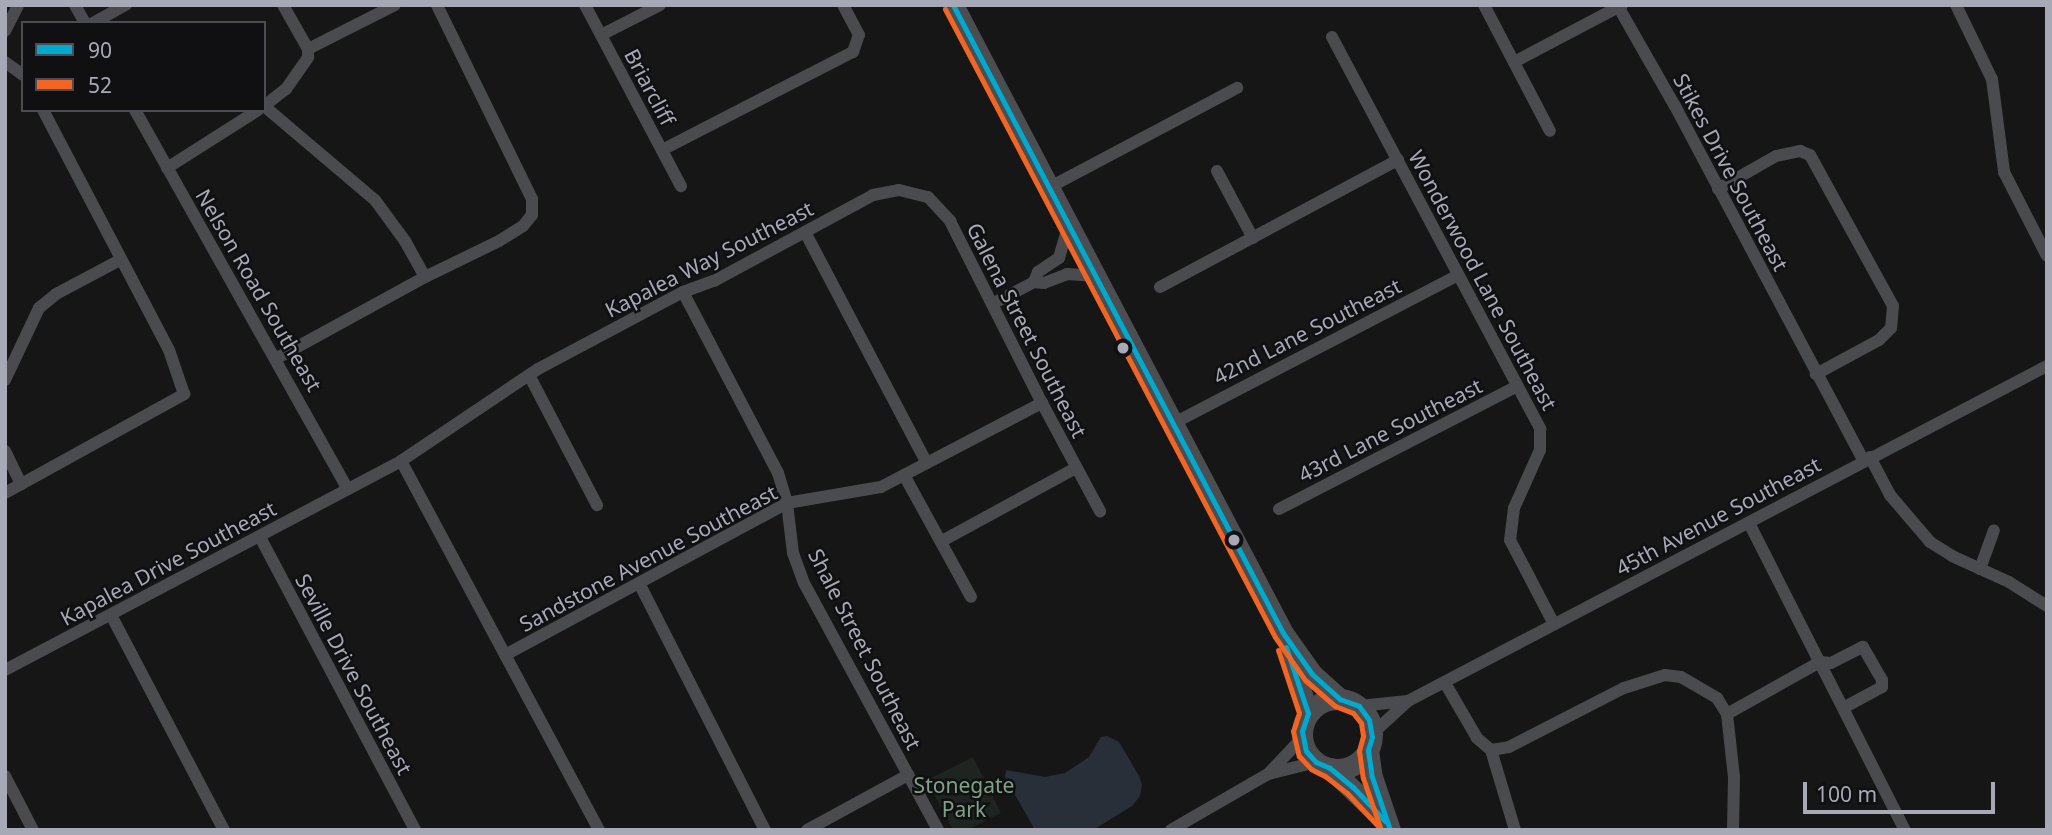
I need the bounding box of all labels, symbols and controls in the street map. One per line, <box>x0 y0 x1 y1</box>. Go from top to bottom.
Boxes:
legend <box>21 21 266 112</box>
text: 90 <box>88 36 112 64</box>
street label: Briarcliff <box>619 44 681 130</box>
street label: Stikes Drive Southeast <box>1668 69 1794 275</box>
text: 52 <box>88 71 112 99</box>
street label: Wonderwood Lane Southeast <box>1404 146 1562 414</box>
street label: Nelson Road Southeast <box>191 184 327 396</box>
street label: Kapalea Way Southeast <box>601 196 817 322</box>
street label: Galena Street Southeast <box>962 218 1092 442</box>
street label: 42nd Lane Southeast <box>1209 273 1405 389</box>
unlabelled marker <box>1116 341 1130 355</box>
street label: 43rd Lane Southeast <box>1294 373 1486 487</box>
street label: 45th Avenue Southeast <box>1611 451 1825 581</box>
street label: Sandstone Avenue Southeast <box>515 479 781 637</box>
street label: Kapalea Drive Southeast <box>56 495 280 631</box>
unlabelled marker <box>1227 533 1241 547</box>
street label: Shale Street Southeast <box>803 544 927 754</box>
street label: Seville Drive Southeast <box>290 569 418 779</box>
scale bar <box>1807 768 2000 812</box>
park label: Stonegate Park <box>914 772 1014 822</box>
text: 100 m <box>1816 780 1877 808</box>

